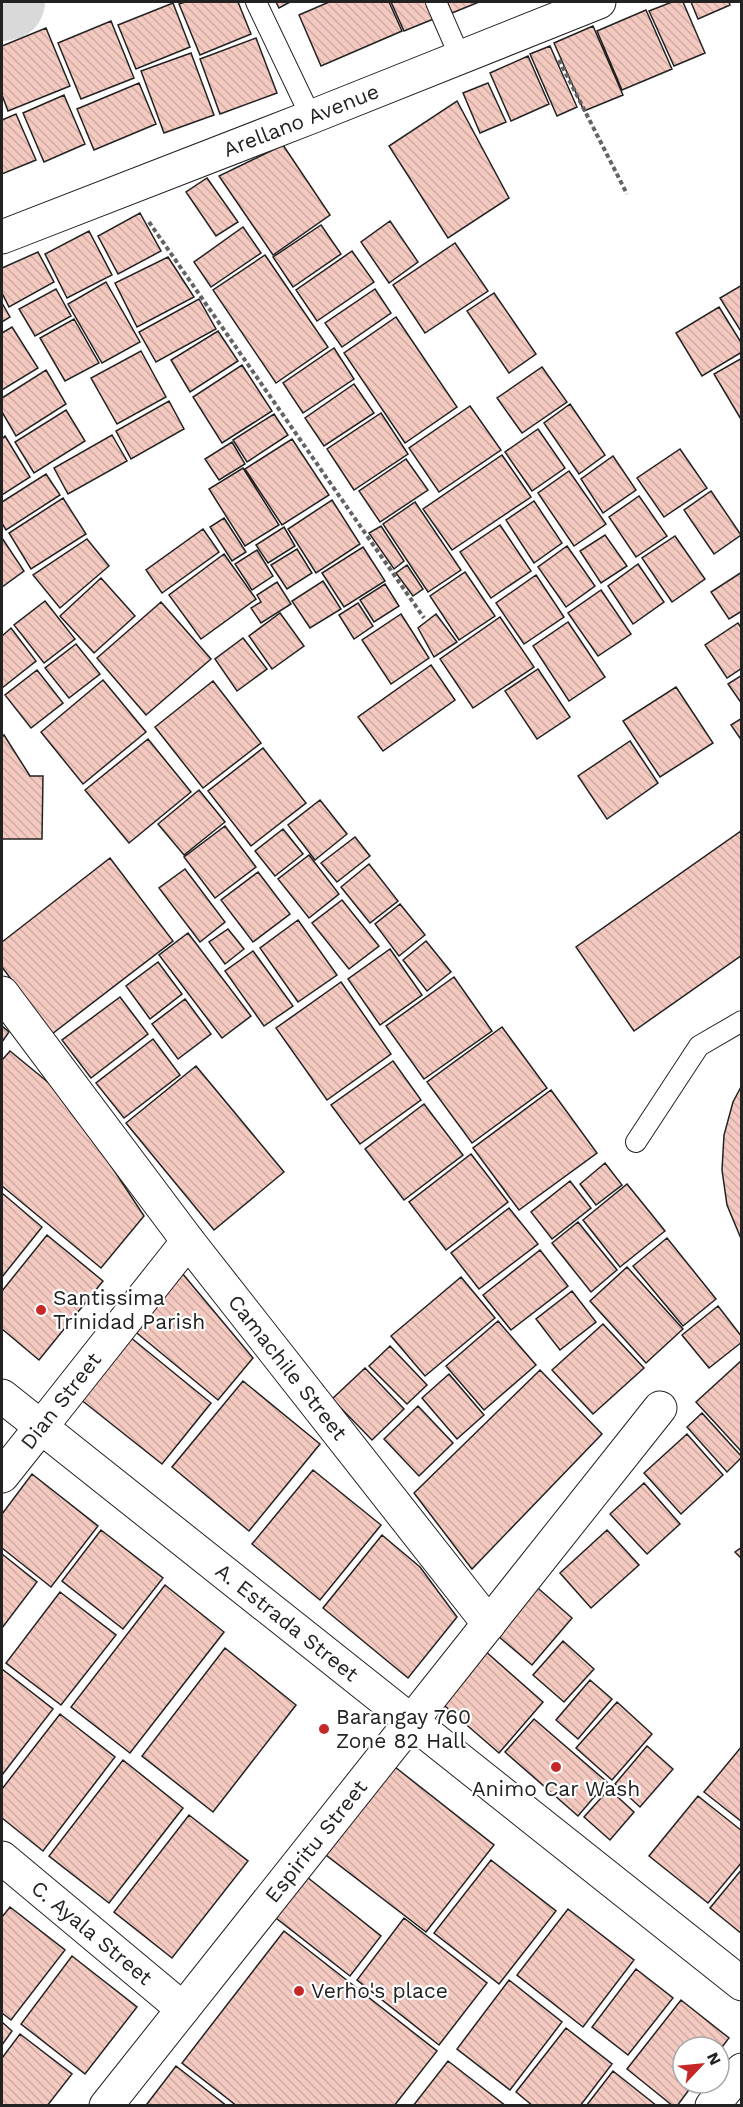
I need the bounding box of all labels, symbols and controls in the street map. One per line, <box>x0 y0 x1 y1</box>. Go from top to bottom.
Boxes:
street label: Arellano Avenue <box>220 78 382 162</box>
place label: Santissima Trinidad Parish <box>53 1285 205 1334</box>
street label: Camachile Street <box>223 1290 353 1445</box>
marker: Santissima Trinidad Parish <box>34 1303 48 1317</box>
street label: Dian Street <box>15 1347 106 1454</box>
street label: A. Estrada Street <box>211 1558 364 1686</box>
place label: Barangay 760 Zone 82 Hall <box>336 1704 471 1753</box>
marker: Barangay 760 Zone 82 Hall <box>317 1722 331 1736</box>
marker: Animo Car Wash <box>549 1760 563 1774</box>
street label: Espiritu Street <box>259 1774 372 1907</box>
place label: Animo Car Wash <box>472 1776 640 1801</box>
street label: C. Ayala Street <box>27 1875 158 1990</box>
place label: Verho's place <box>311 1978 448 2003</box>
marker: Verho's place <box>292 1984 306 1998</box>
north arrow <box>671 2035 731 2095</box>
text: N <box>703 2049 725 2068</box>

